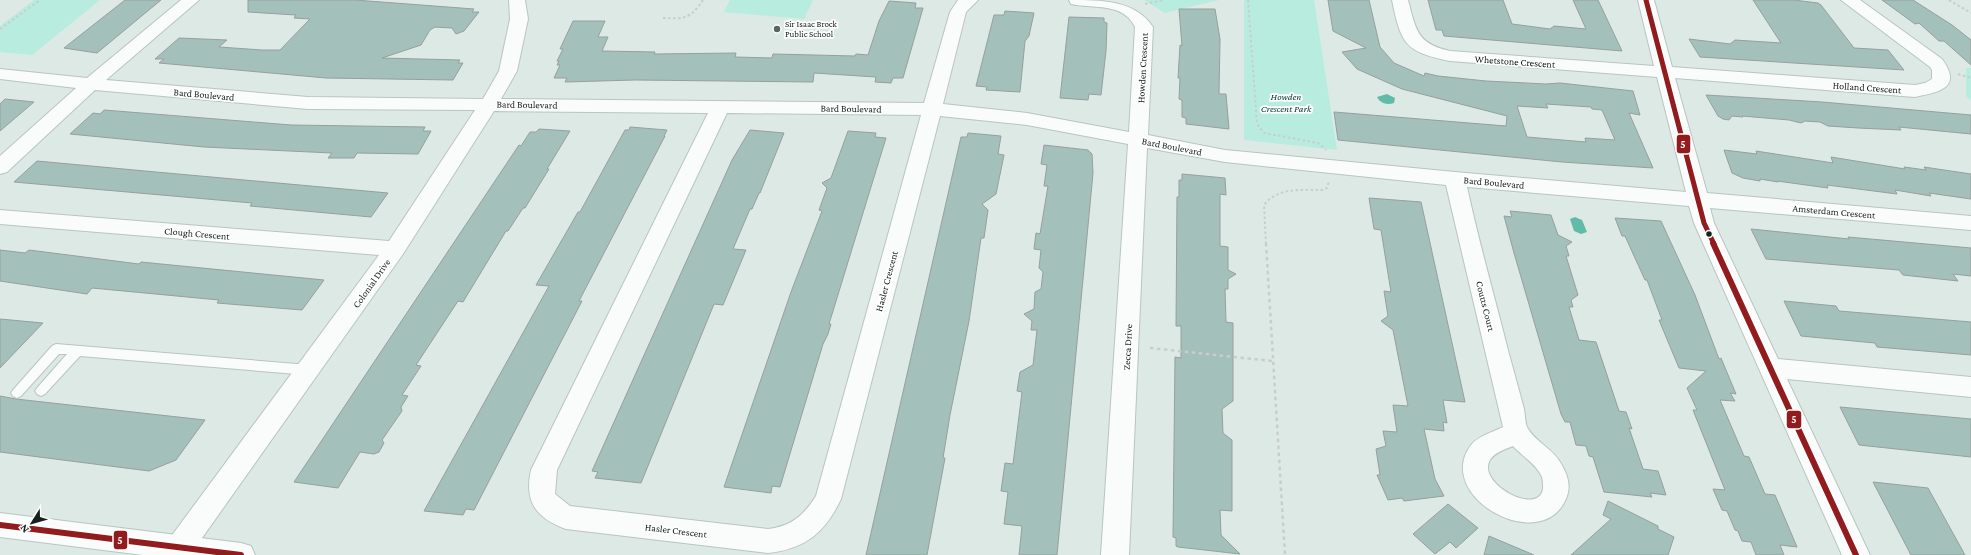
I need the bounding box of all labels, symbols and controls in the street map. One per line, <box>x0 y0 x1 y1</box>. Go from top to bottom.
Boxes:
place label: Sir Isaac Brock Public School <box>785 19 838 39</box>
marker: Sir Isaac Brock Public School <box>772 24 782 34</box>
street label: Howden Crescent <box>1135 32 1150 103</box>
street label: Whetstone Crescent <box>1474 53 1556 70</box>
street label: Holland Crescent <box>1832 80 1902 95</box>
street label: Bard Boulevard <box>173 86 236 103</box>
park label: Howden Crescent Park <box>1261 91 1312 114</box>
street label: Bard Boulevard <box>496 98 558 111</box>
street label: Bard Boulevard <box>820 102 882 115</box>
line badge: 5 <box>1676 134 1691 154</box>
street label: Bard Boulevard <box>1141 135 1204 158</box>
text: 5 <box>1680 138 1686 150</box>
street label: Bard Boulevard <box>1463 174 1526 191</box>
street label: Amsterdam Crescent <box>1792 202 1877 221</box>
street label: Clough Crescent <box>164 225 231 242</box>
unlabelled marker <box>1704 229 1714 239</box>
street label: Hasler Crescent <box>873 249 900 313</box>
street label: Colonial Drive <box>350 256 393 310</box>
street label: Coutts Court <box>1474 280 1497 333</box>
street label: Zecca Drive <box>1121 323 1134 370</box>
line badge: 5 <box>1786 410 1802 429</box>
text: 5 <box>1791 413 1797 425</box>
north arrow <box>12 503 52 543</box>
street label: Hasler Crescent <box>644 521 708 540</box>
text: N <box>17 522 31 536</box>
line badge: 5 <box>113 530 128 550</box>
text: 5 <box>117 534 123 546</box>

